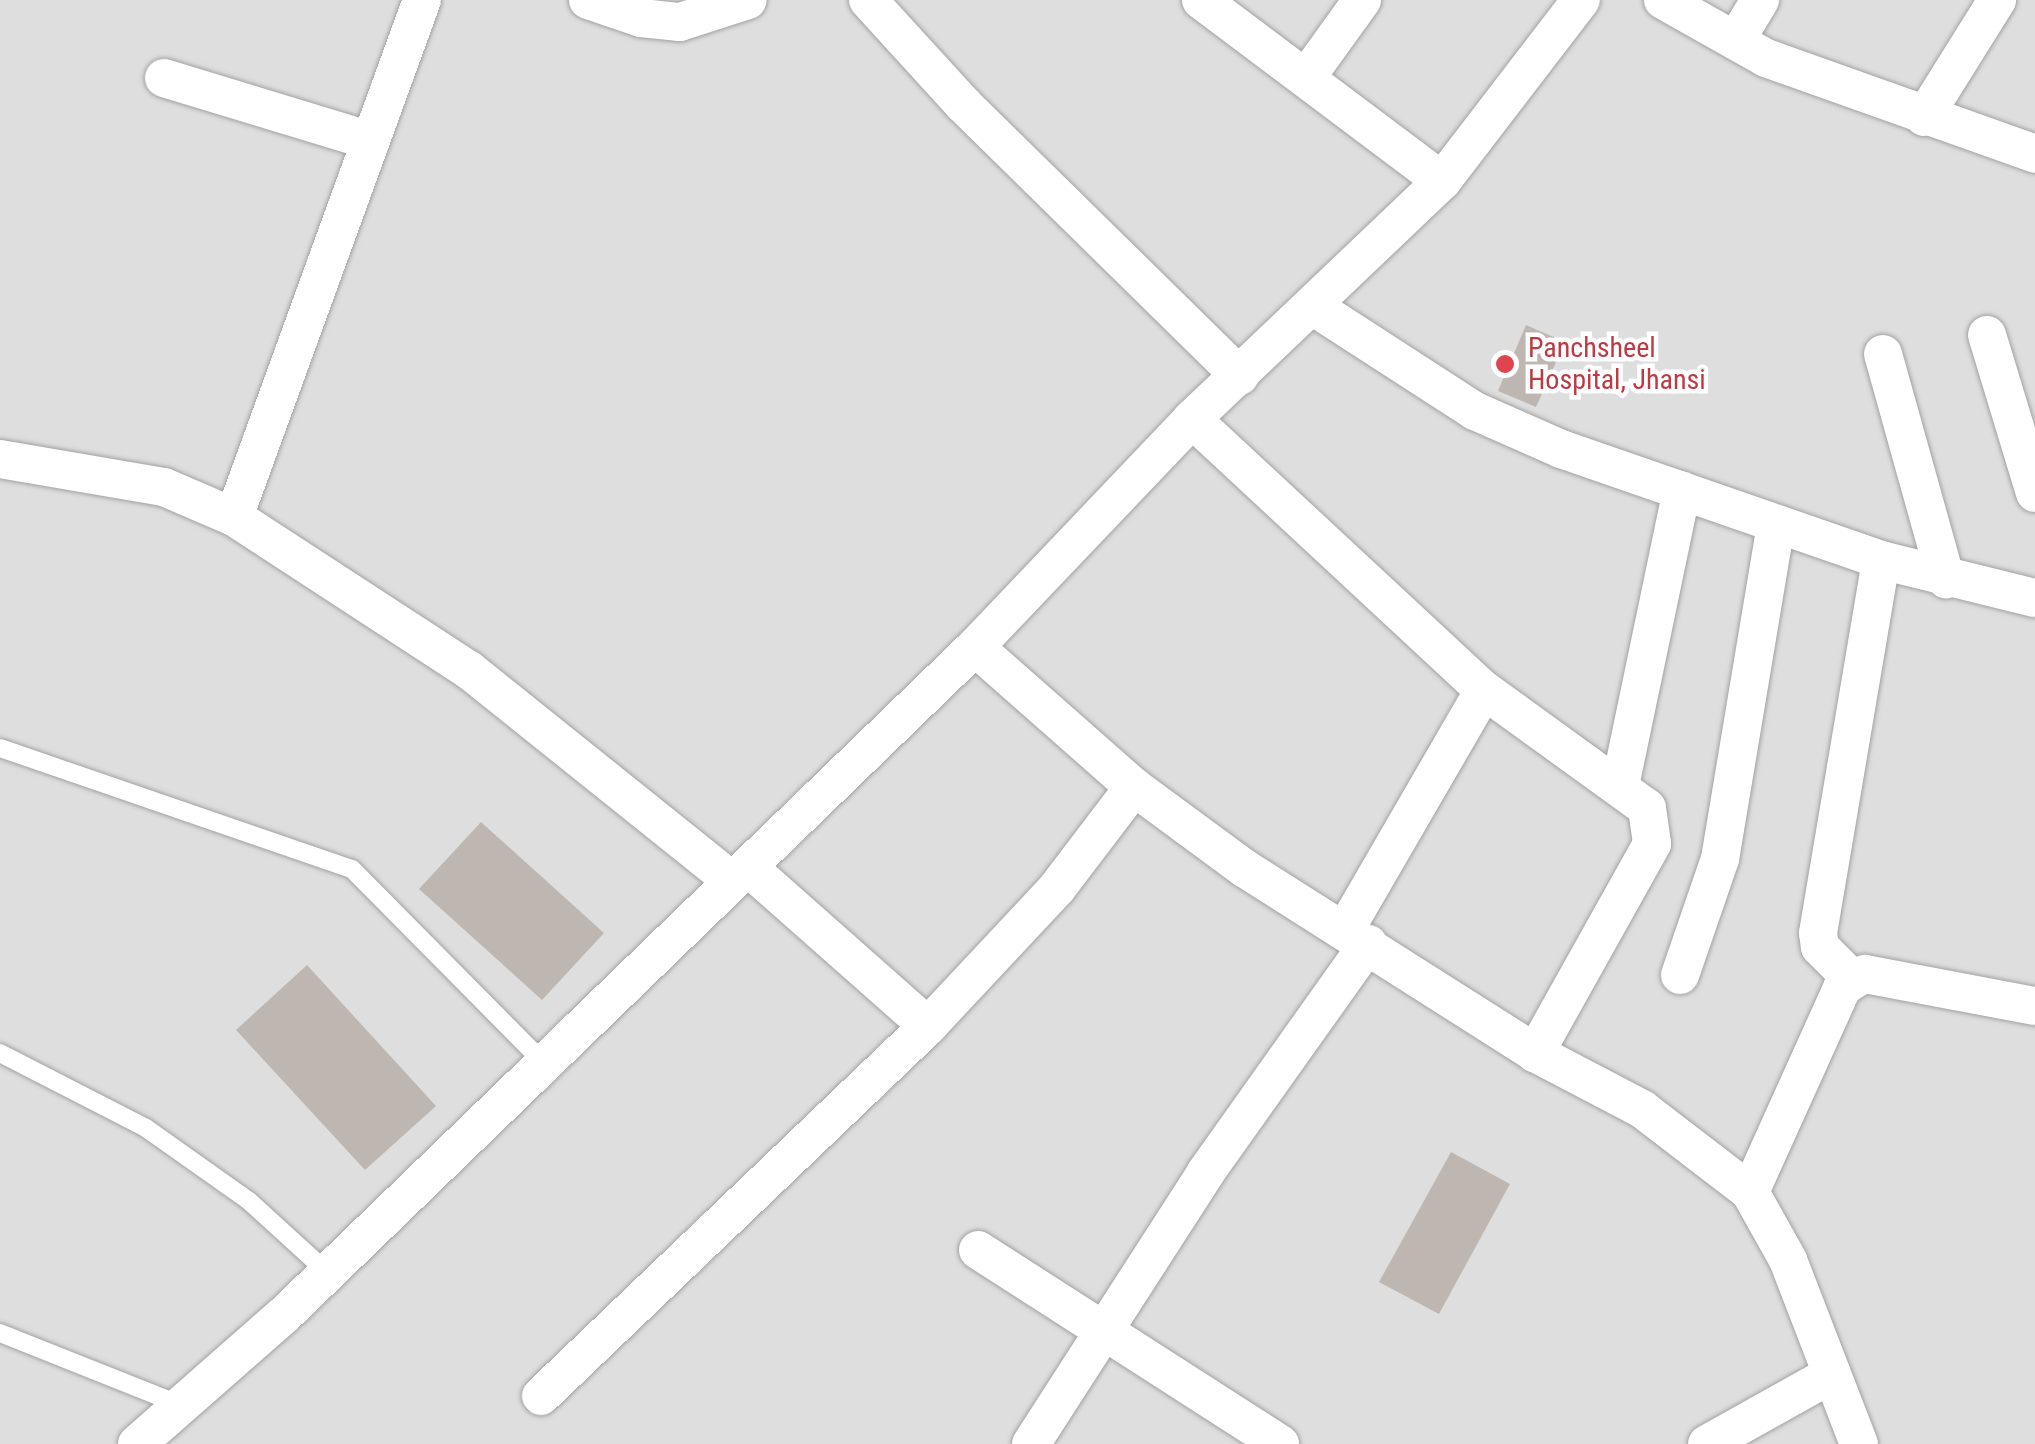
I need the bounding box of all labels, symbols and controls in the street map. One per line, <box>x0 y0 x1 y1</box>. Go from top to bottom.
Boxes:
place label: Panchsheel Hospital, Jhansi <box>1528 331 1706 397</box>
marker: Panchsheel Hospital, Jhansi <box>1492 351 1518 377</box>

